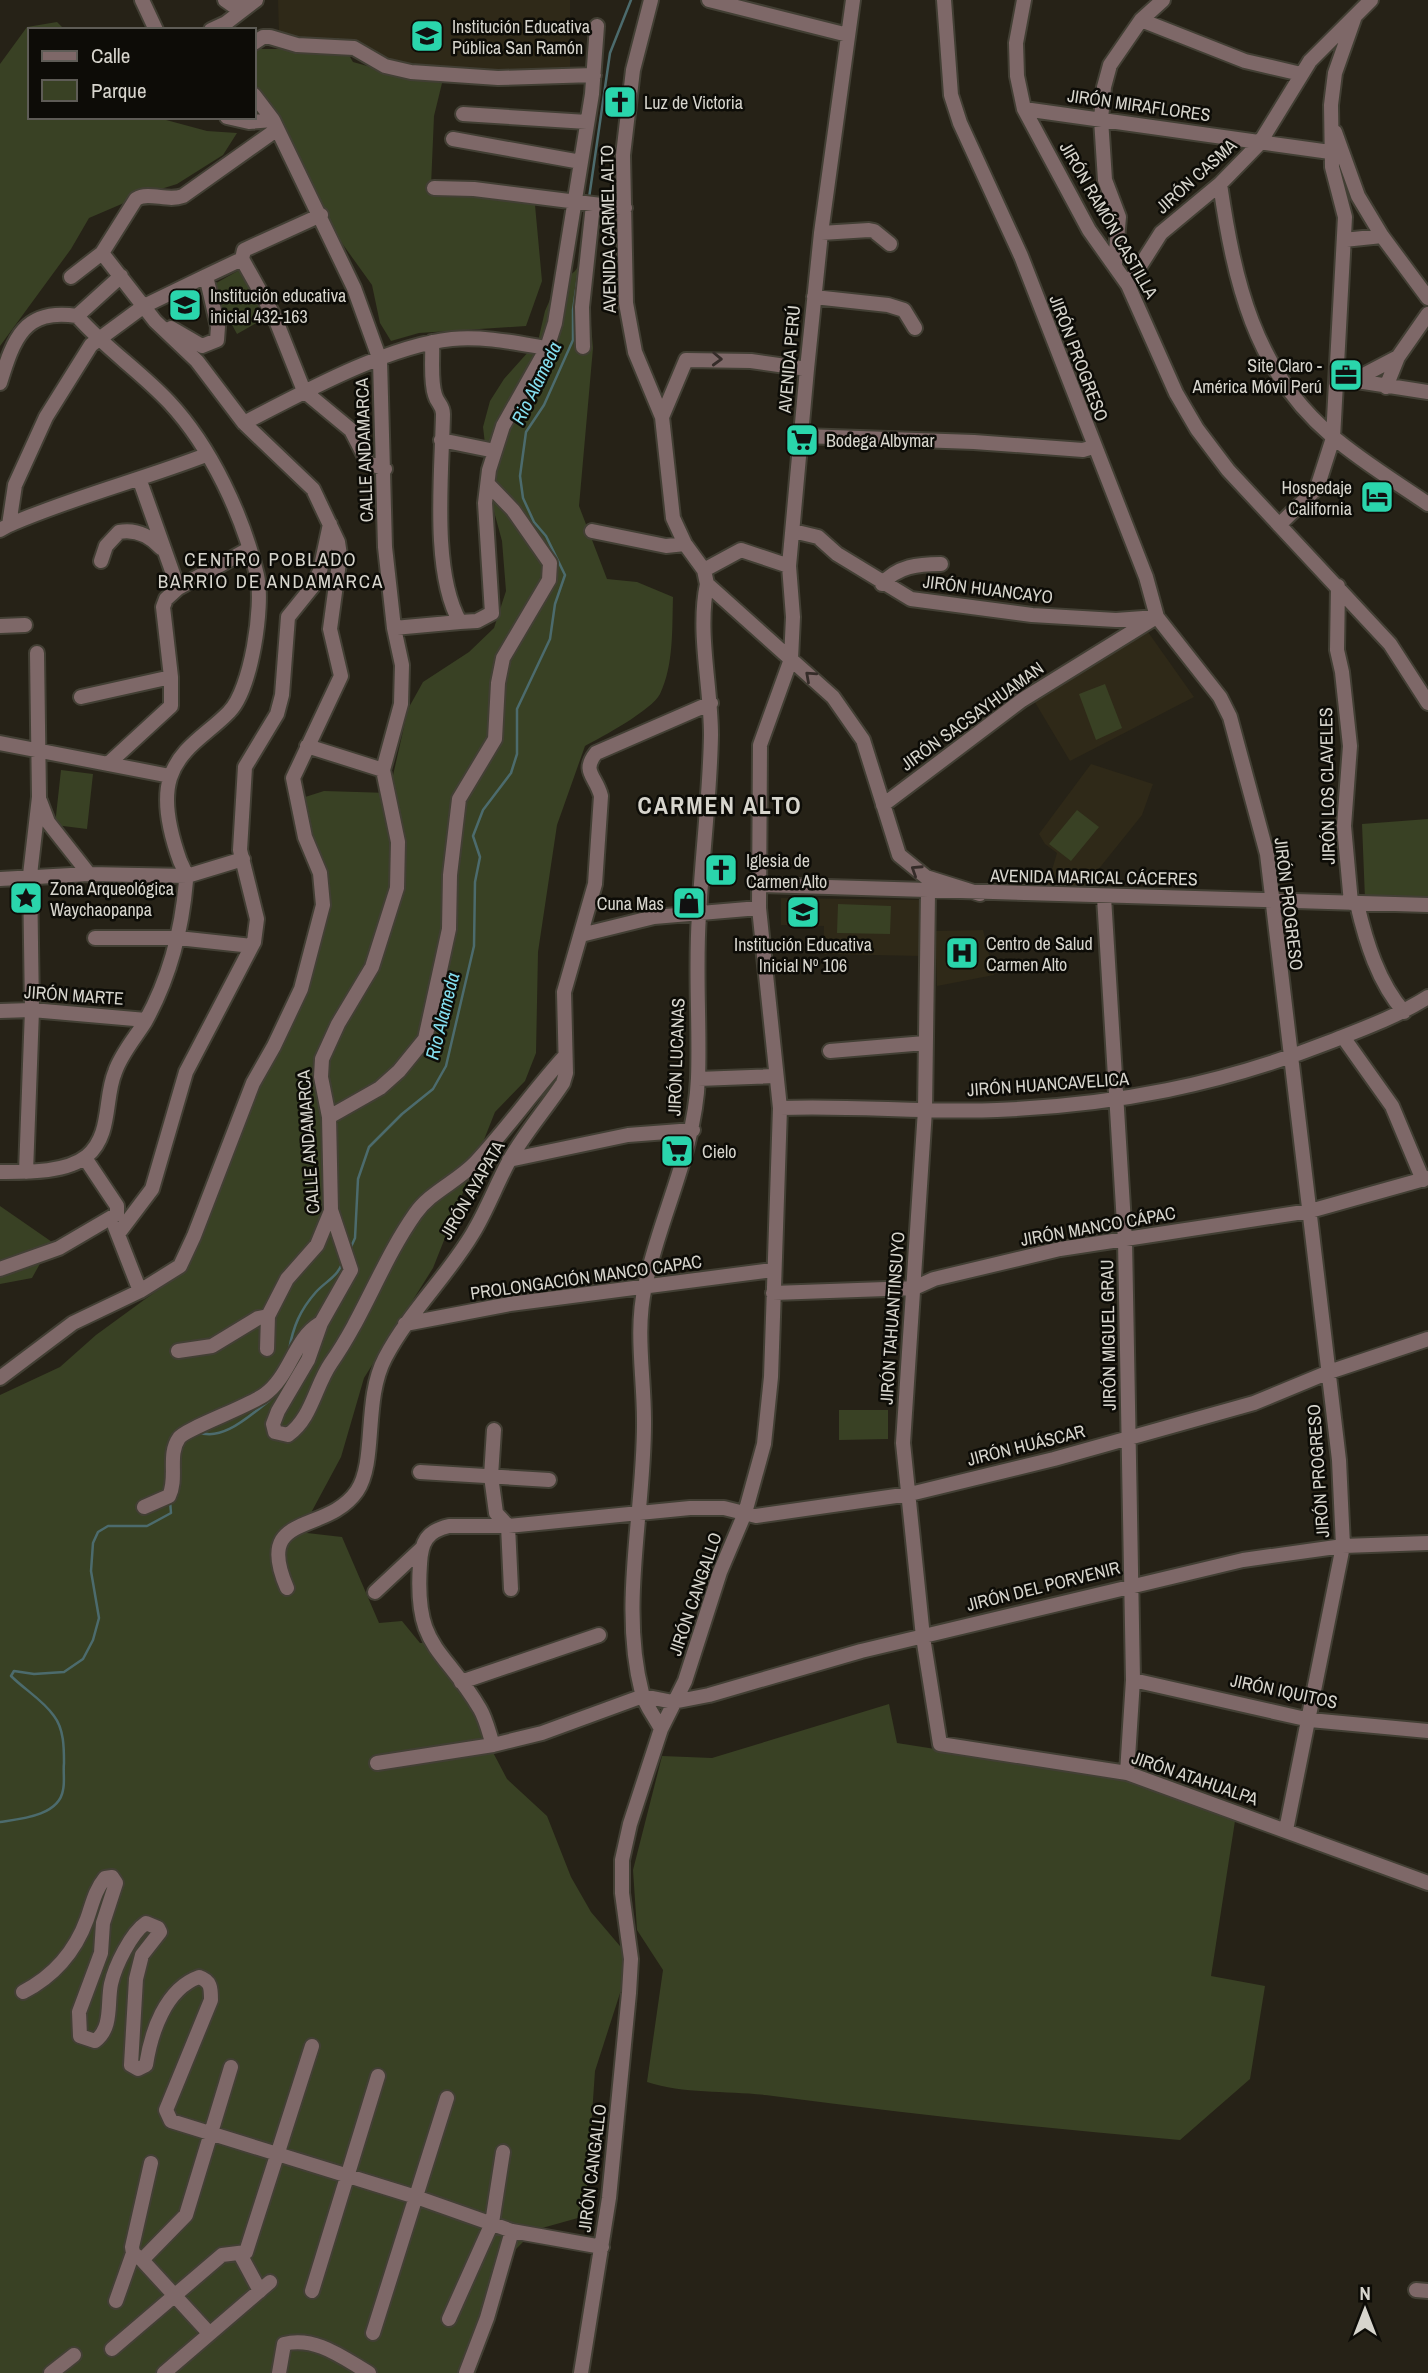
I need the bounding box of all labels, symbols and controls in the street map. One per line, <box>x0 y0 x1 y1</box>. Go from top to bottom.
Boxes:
place label: Institución Educativa Pública San Ramón <box>452 14 590 60</box>
school or university icon: Institución Educativa Pública San Ramón <box>408 17 446 55</box>
legend <box>28 28 256 119</box>
text: Calle <box>91 41 130 70</box>
text: Parque <box>91 76 147 105</box>
church icon: Luz de Victoria <box>601 83 639 121</box>
street label: JIRÓN MIRAFLORES <box>1066 83 1212 127</box>
place label: Luz de Victoria <box>644 90 743 115</box>
street label: JIRÓN CASMA <box>1150 133 1242 219</box>
street label: JIRÓN RAMÓN CASTILLA <box>1054 137 1164 303</box>
street label: AVENIDA CARMEL ALTO <box>594 145 622 314</box>
place label: Institución educativa inicial 432-163 <box>210 283 346 329</box>
school or university icon: Institución educativa inicial 432-163 <box>166 286 204 324</box>
street label: JIRÓN PROGRESO <box>1043 291 1115 425</box>
street label: AVENIDA PERÚ <box>772 304 806 415</box>
water label: Rio Alameda <box>505 337 567 429</box>
one-way arrow <box>712 352 723 367</box>
place label: Site Claro - América Móvil Perú <box>1191 353 1322 399</box>
office icon: Site Claro - América Móvil Perú <box>1327 356 1365 394</box>
street label: CALLE ANDAMARCA <box>349 377 379 523</box>
supermarket icon: Bodega Albymar <box>783 421 821 459</box>
place label: Bodega Albymar <box>826 428 934 453</box>
place label: Hospedaje California <box>1281 475 1352 521</box>
hotel icon: Hospedaje California <box>1358 478 1396 516</box>
district label: CENTRO POBLADO BARRIO DE ANDAMARCA <box>158 546 384 594</box>
street label: JIRÓN HUANCAYO <box>921 569 1055 609</box>
street label: JIRÓN SACSAYHUAMAN <box>895 656 1049 776</box>
one-way arrow <box>805 672 818 684</box>
street label: JIRÓN LOS CLAVELES <box>1313 707 1341 865</box>
district label: CARMEN ALTO <box>638 789 802 821</box>
street label: JIRÓN PROGRESO <box>1268 836 1310 972</box>
place label: Iglesia de Carmen Alto <box>746 848 827 894</box>
church icon: Iglesia de Carmen Alto <box>702 851 740 889</box>
street label: AVENIDA MARICAL CÁCERES <box>989 863 1198 891</box>
one-way arrow <box>911 866 924 879</box>
place label: Zona Arqueológica Waychaopanpa <box>50 876 174 922</box>
place icon: Zona Arqueológica Waychaopanpa <box>7 879 45 917</box>
shop icon: Cuna Mas <box>670 884 708 922</box>
place label: Cuna Mas <box>597 891 664 916</box>
school or university icon: Institución Educativa Inicial Nº 106 <box>784 893 822 931</box>
place label: Centro de Salud Carmen Alto <box>986 931 1093 977</box>
place label: Institución Educativa Inicial Nº 106 <box>734 932 872 978</box>
hospital icon: Centro de Salud Carmen Alto <box>943 934 981 972</box>
water label: Rio Alameda <box>419 969 465 1062</box>
street label: JIRÓN MARTE <box>23 979 125 1011</box>
street label: JIRÓN LUCANAS <box>661 997 691 1116</box>
street label: JIRÓN HUANCAVELICA <box>966 1066 1130 1102</box>
street label: CALLE ANDAMARCA <box>290 1069 326 1215</box>
supermarket icon: Cielo <box>658 1132 696 1170</box>
street label: JIRÓN AYAPATA <box>434 1136 510 1244</box>
place label: Cielo <box>702 1139 736 1164</box>
street label: JIRÓN MANCO CÁPAC <box>1018 1200 1178 1252</box>
street label: JIRÓN TAHUANTINSUYO <box>873 1231 911 1405</box>
street label: PROLONGACIÓN MANCO CAPAC <box>469 1248 703 1306</box>
street label: JIRÓN MIGUEL GRAU <box>1094 1259 1122 1411</box>
street label: JIRÓN PROGRESO <box>1301 1403 1335 1539</box>
street label: JIRÓN HUÁSCAR <box>964 1418 1088 1472</box>
street label: JIRÓN CANGALLO <box>662 1529 728 1659</box>
street label: JIRÓN DEL PORVENIR <box>964 1555 1123 1617</box>
street label: JIRÓN IQUITOS <box>1228 1667 1340 1715</box>
street label: JIRÓN ATAHUALPA <box>1128 1745 1262 1811</box>
street label: JIRÓN CANGALLO <box>572 2103 612 2233</box>
north arrow <box>1330 2275 1400 2345</box>
text: N <box>1359 2280 1371 2306</box>

